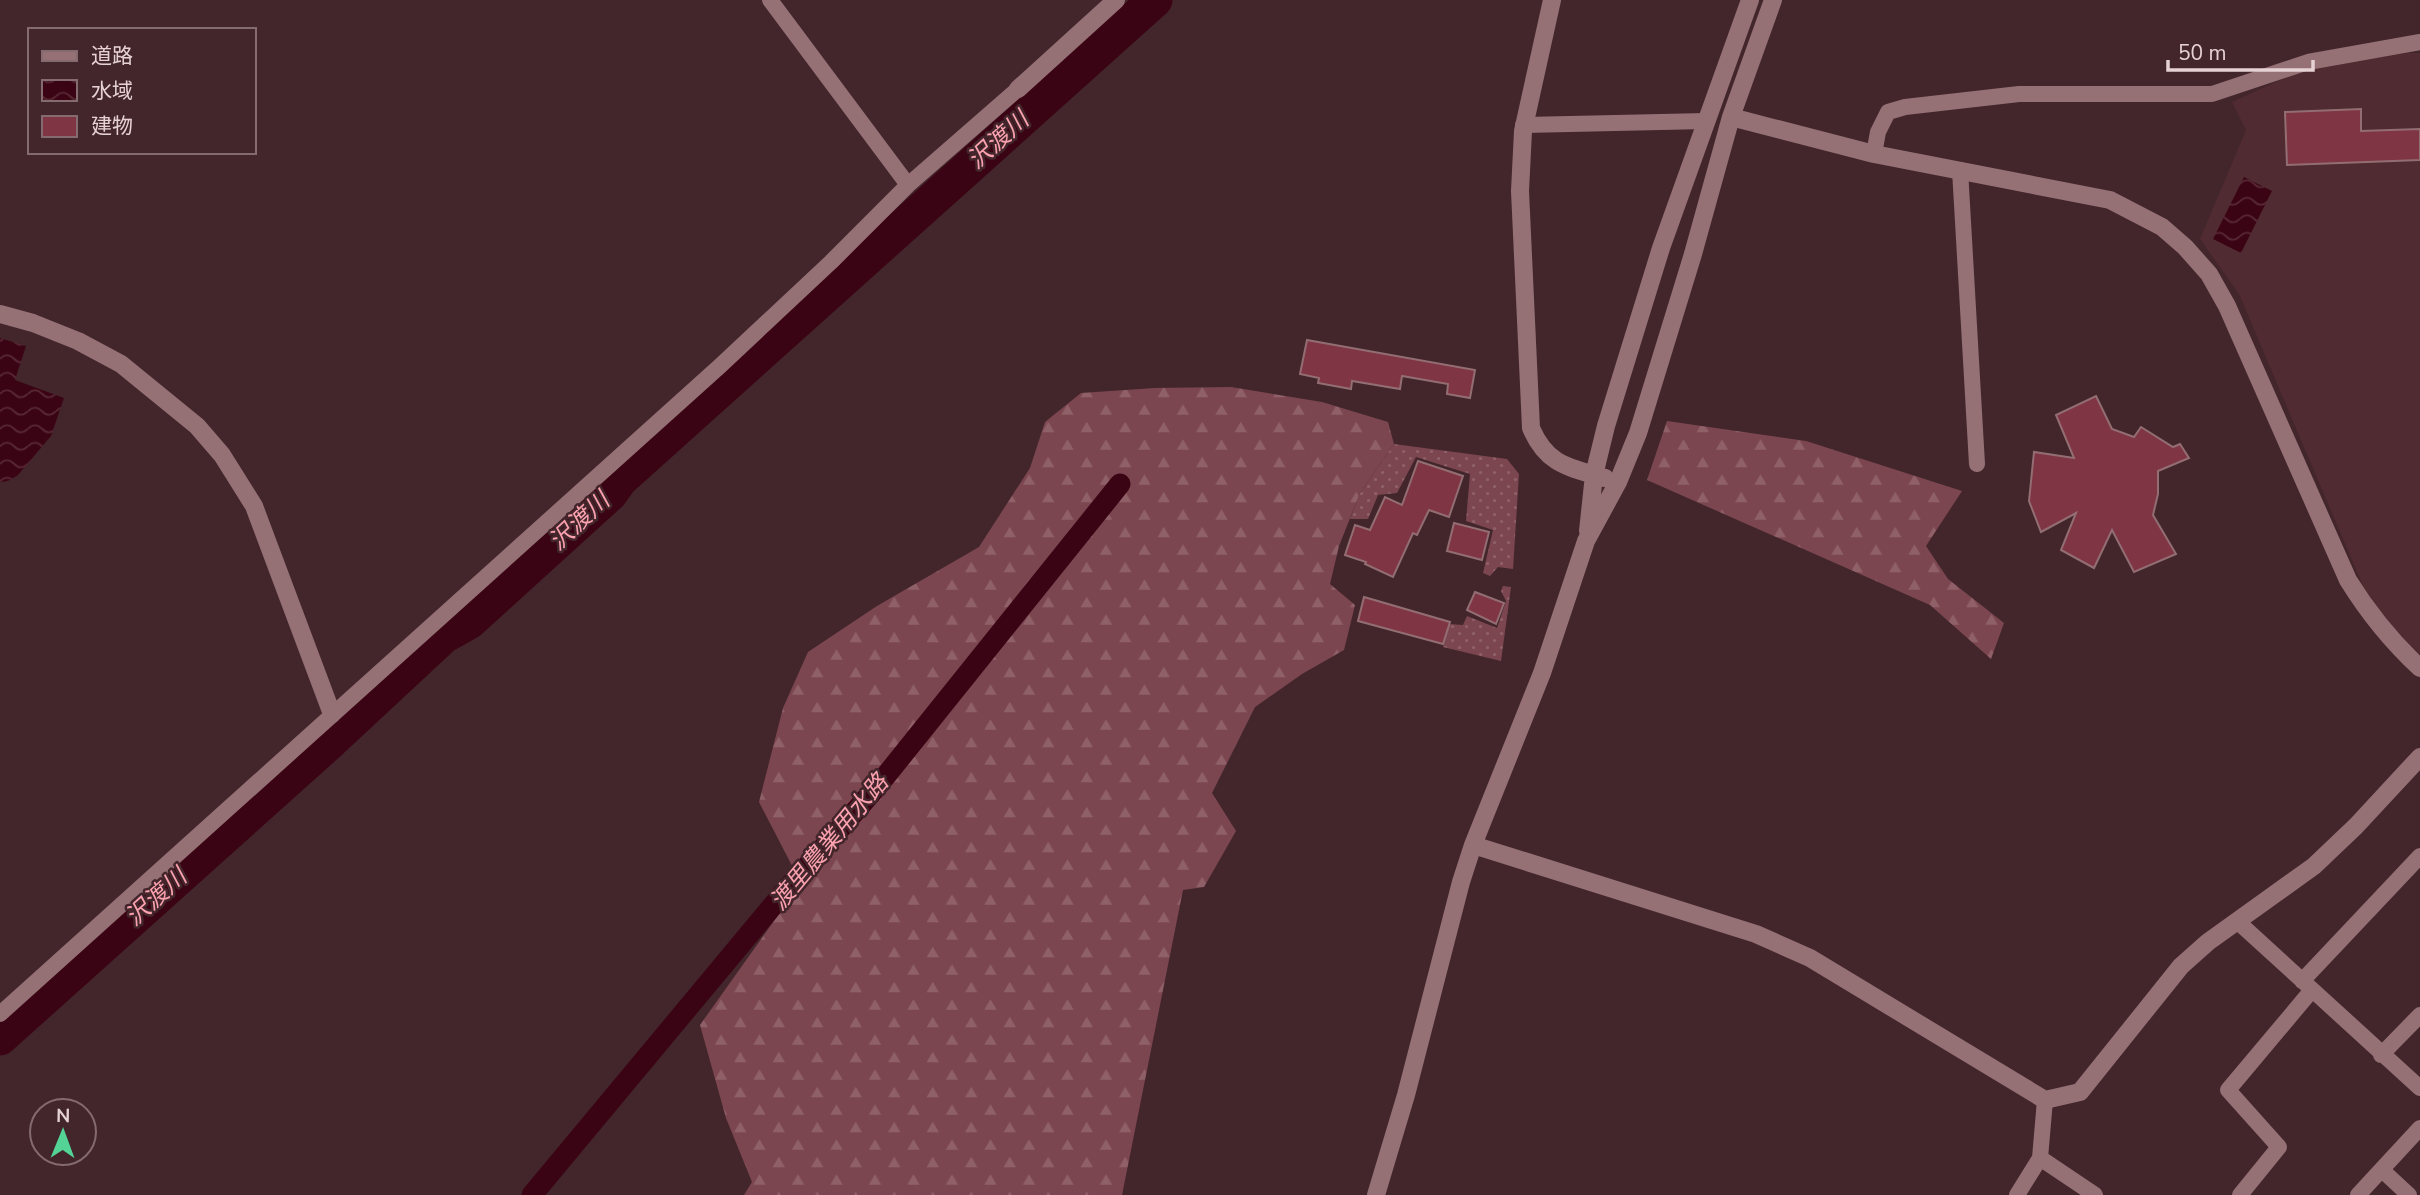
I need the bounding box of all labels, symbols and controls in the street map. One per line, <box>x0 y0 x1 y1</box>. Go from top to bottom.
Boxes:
legend <box>28 28 256 154</box>
scale bar <box>2168 28 2313 72</box>
text: 50 m <box>2178 39 2227 67</box>
text: 道路 <box>91 42 133 70</box>
text: 水域 <box>91 77 133 105</box>
water label: 沢渡川 <box>961 102 1038 176</box>
text: 建物 <box>91 112 133 140</box>
water label: 沢渡川 <box>542 483 618 557</box>
water label: 渡里農業用水路 <box>763 766 897 917</box>
water label: 沢渡川 <box>119 859 196 933</box>
north arrow <box>28 1097 98 1167</box>
text: N <box>56 1103 71 1129</box>

